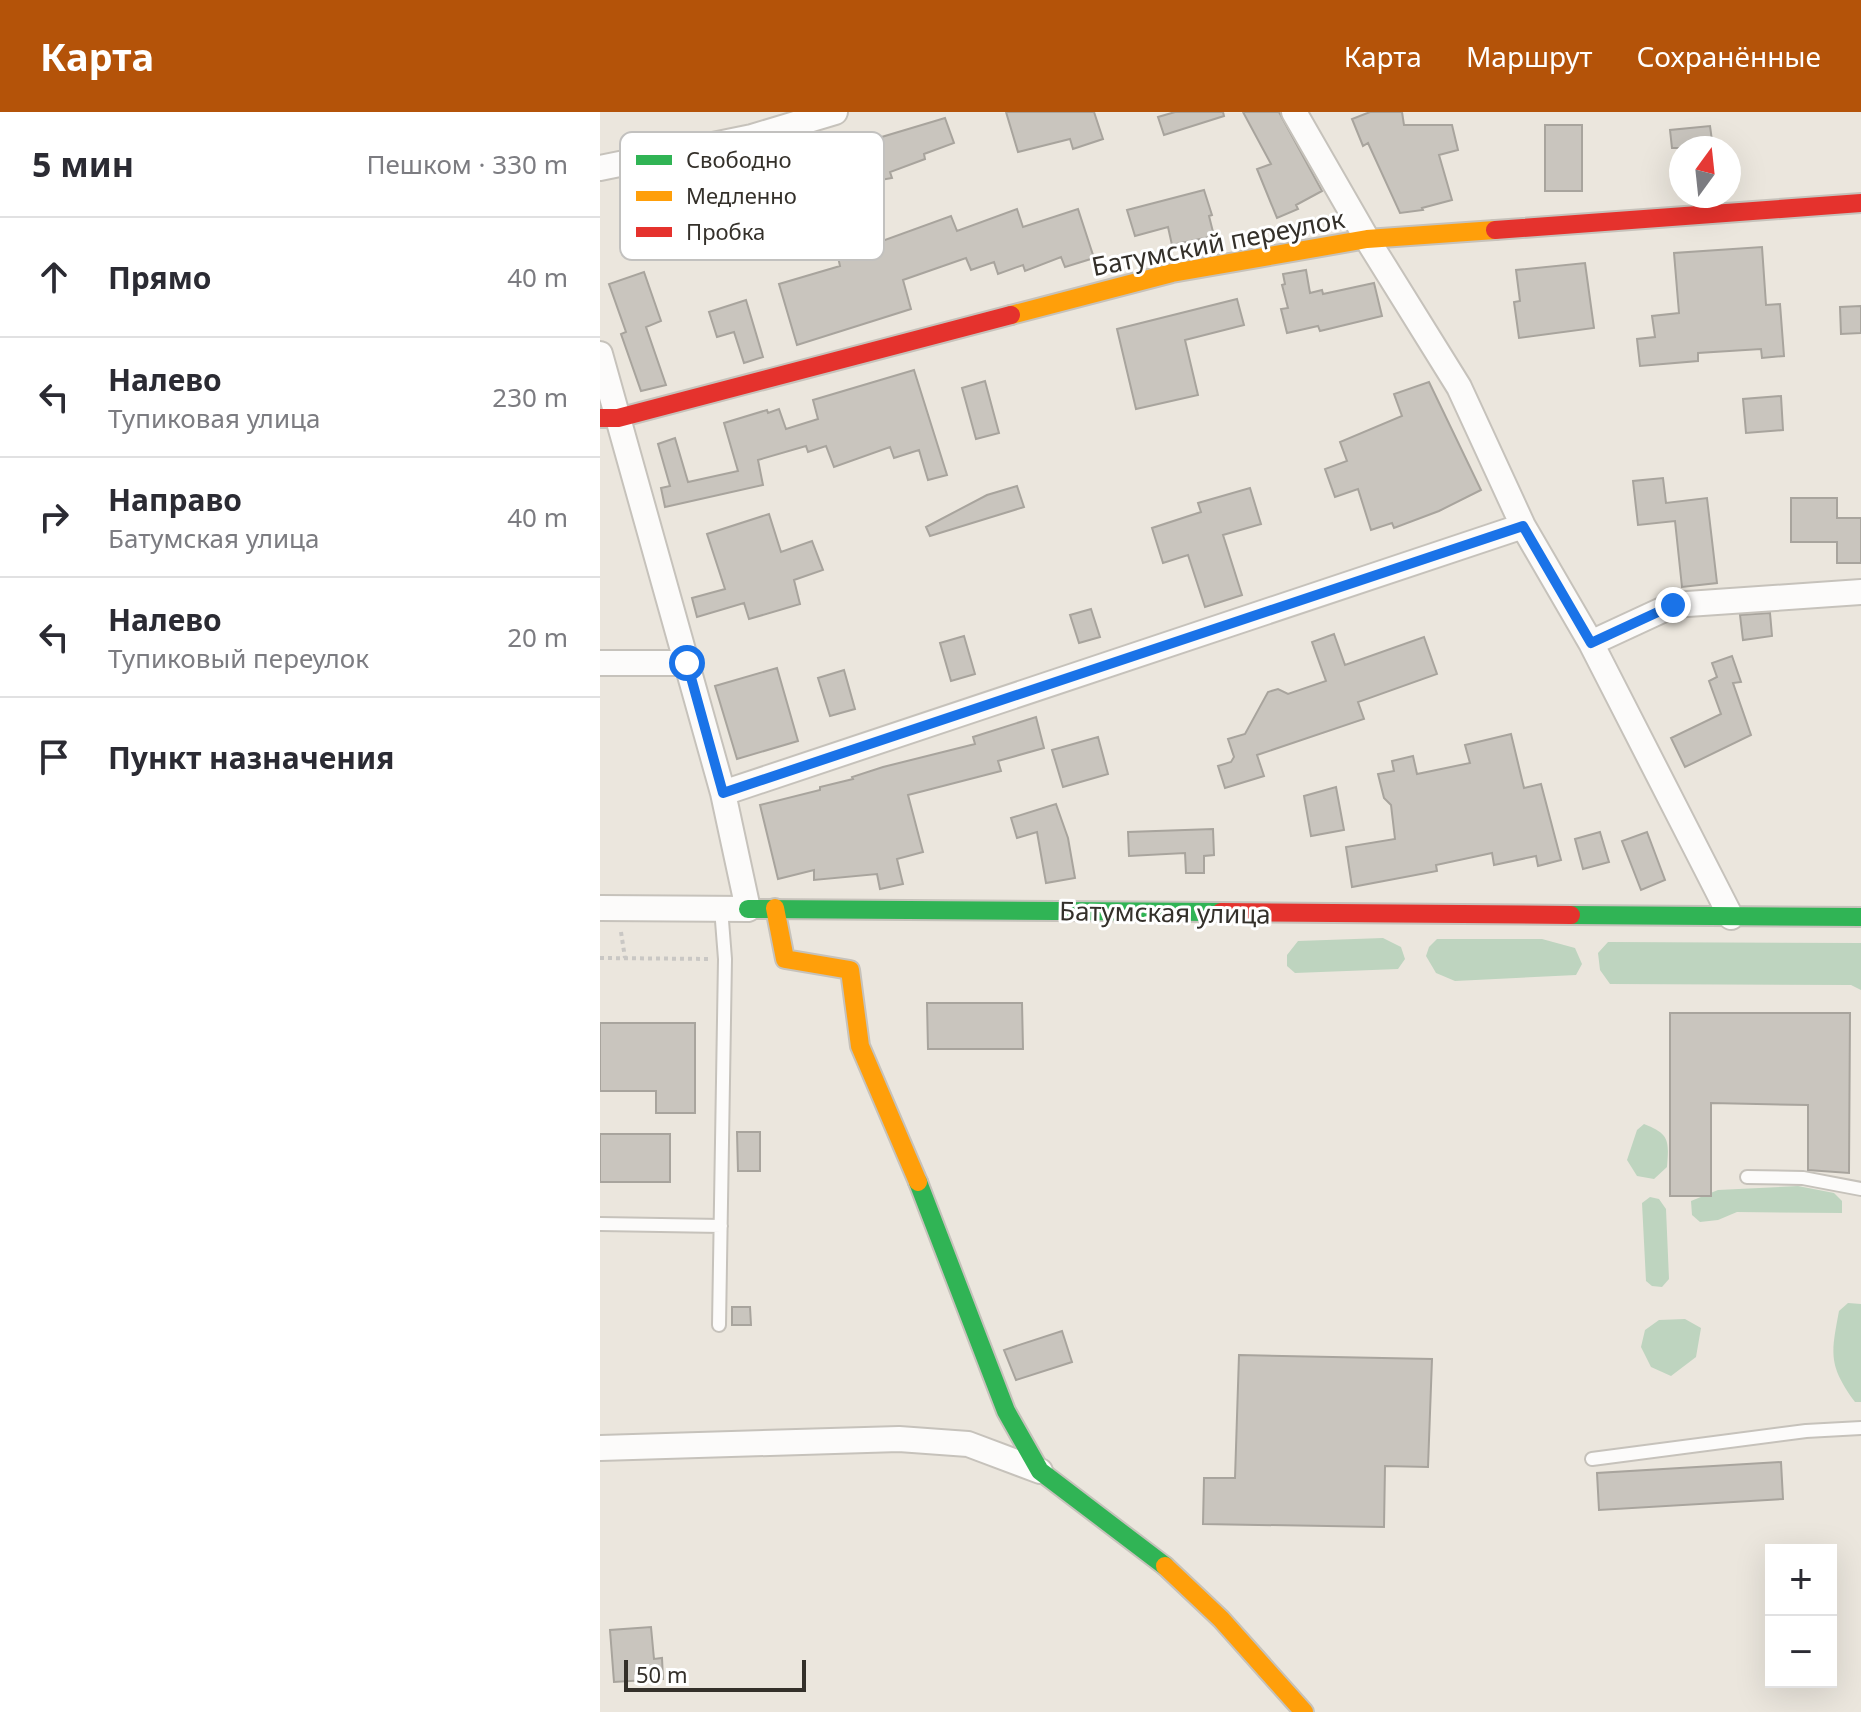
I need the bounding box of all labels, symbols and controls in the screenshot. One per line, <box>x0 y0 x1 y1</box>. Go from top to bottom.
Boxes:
text: Карта <box>40 30 154 82</box>
text: Карта <box>1344 37 1422 75</box>
text: Маршрут <box>1466 37 1592 75</box>
text: Сохранённые <box>1636 37 1821 75</box>
legend <box>620 132 884 260</box>
north arrow <box>1669 136 1741 208</box>
text: 5 мин <box>32 141 134 187</box>
text: Свободно <box>686 144 791 174</box>
text: Пешком · 330 m <box>366 146 568 182</box>
text: Медленно <box>686 180 797 210</box>
street label: Батумский переулок <box>1088 200 1348 284</box>
text: Пробка <box>686 216 765 246</box>
icon: ahead <box>32 255 76 299</box>
text: Прямо <box>108 257 212 298</box>
text: 40 m <box>507 259 568 295</box>
text: Налево <box>108 359 222 400</box>
icon: left <box>32 375 76 419</box>
text: 230 m <box>492 379 568 415</box>
text: Тупиковая улица <box>108 400 320 436</box>
text: Направо <box>108 479 242 520</box>
icon: right <box>32 495 76 539</box>
text: 40 m <box>507 499 568 535</box>
text: Батумская улица <box>108 520 319 556</box>
route end <box>1655 587 1691 623</box>
text: Налево <box>108 599 222 640</box>
icon: left <box>32 615 76 659</box>
text: 20 m <box>507 619 568 655</box>
text: Тупиковый переулок <box>108 640 369 676</box>
route start <box>669 645 705 681</box>
icon: arrive <box>32 735 76 779</box>
text: Пункт назначения <box>108 737 394 778</box>
street label: Батумская улица <box>1059 892 1271 932</box>
map controls <box>1765 1544 1837 1688</box>
button: + <box>1765 1544 1837 1616</box>
button: − <box>1765 1616 1837 1688</box>
scale bar <box>624 1656 806 1692</box>
text: 50 m <box>636 1659 687 1689</box>

